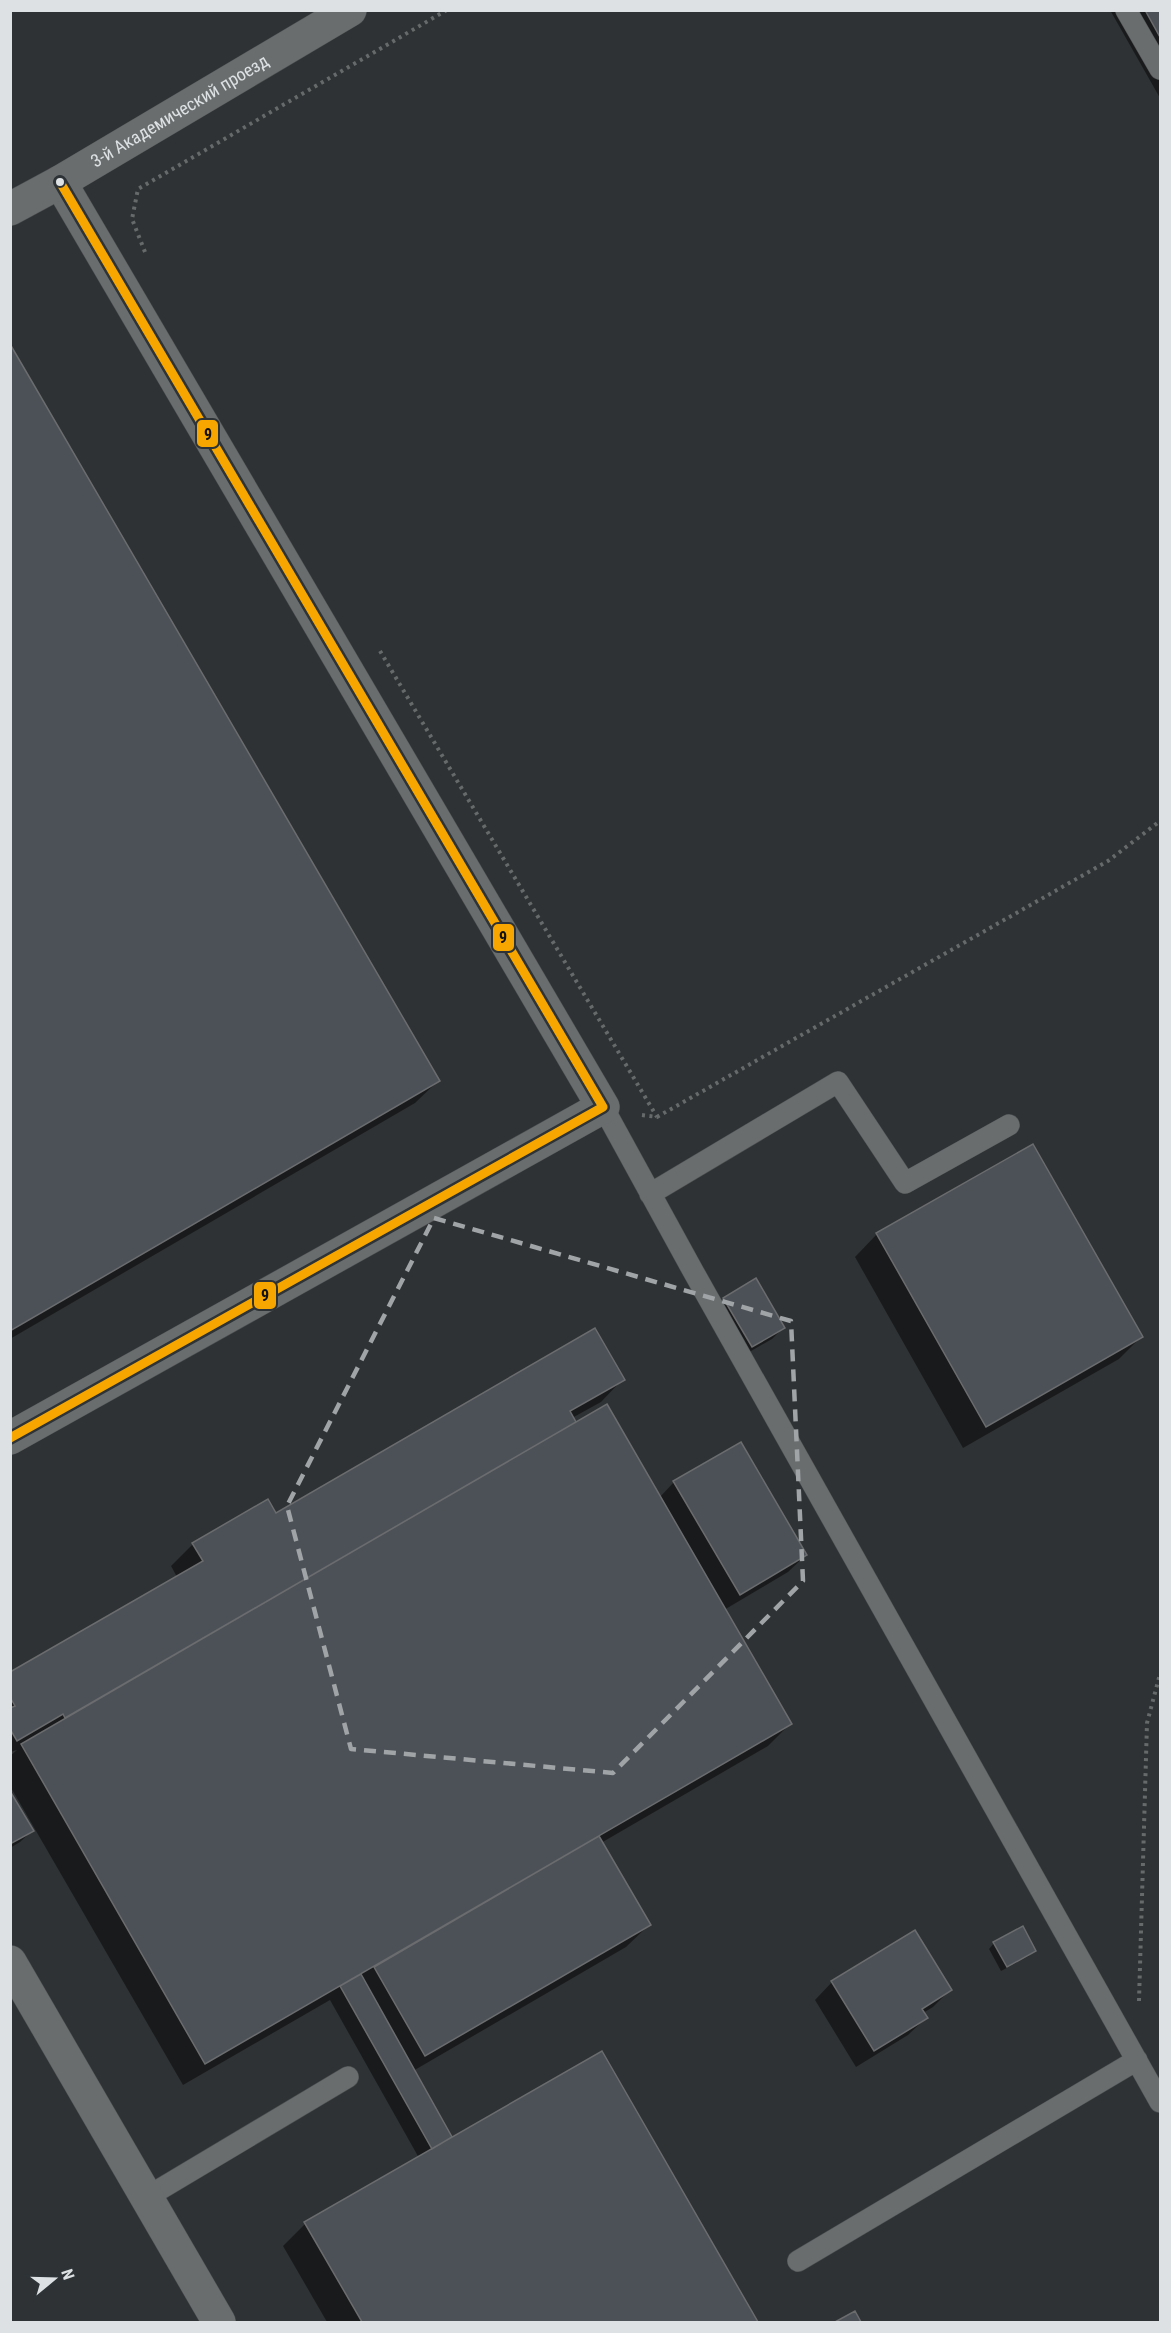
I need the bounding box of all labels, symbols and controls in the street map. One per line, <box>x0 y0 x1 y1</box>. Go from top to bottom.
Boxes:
street label: 3-й Академический проезд <box>87 50 272 171</box>
unlabelled marker <box>54 176 66 188</box>
line badge: 9 <box>196 419 219 448</box>
text: 9 <box>204 425 212 444</box>
line badge: 9 <box>492 923 515 952</box>
text: 9 <box>499 928 507 947</box>
line badge: 9 <box>253 1281 277 1310</box>
text: 9 <box>261 1286 269 1305</box>
north arrow <box>24 2249 84 2309</box>
text: N <box>57 2267 78 2282</box>

